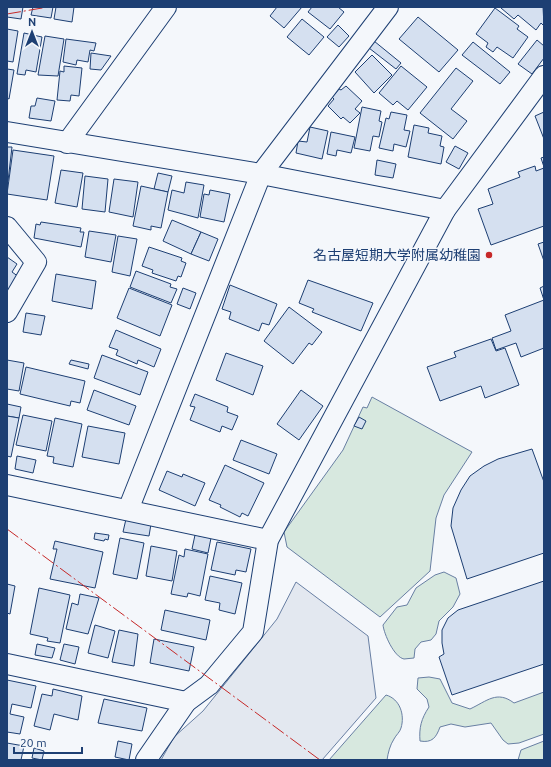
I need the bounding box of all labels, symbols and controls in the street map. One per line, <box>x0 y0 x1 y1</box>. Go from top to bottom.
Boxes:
north arrow <box>12 12 52 52</box>
text: N <box>28 16 36 28</box>
place label: 名古屋短期大学附属幼稚園 <box>313 247 481 263</box>
marker: 名古屋短期大学附属幼稚園 <box>484 250 494 260</box>
scale bar <box>14 729 82 755</box>
text: 20 m <box>20 736 47 749</box>

